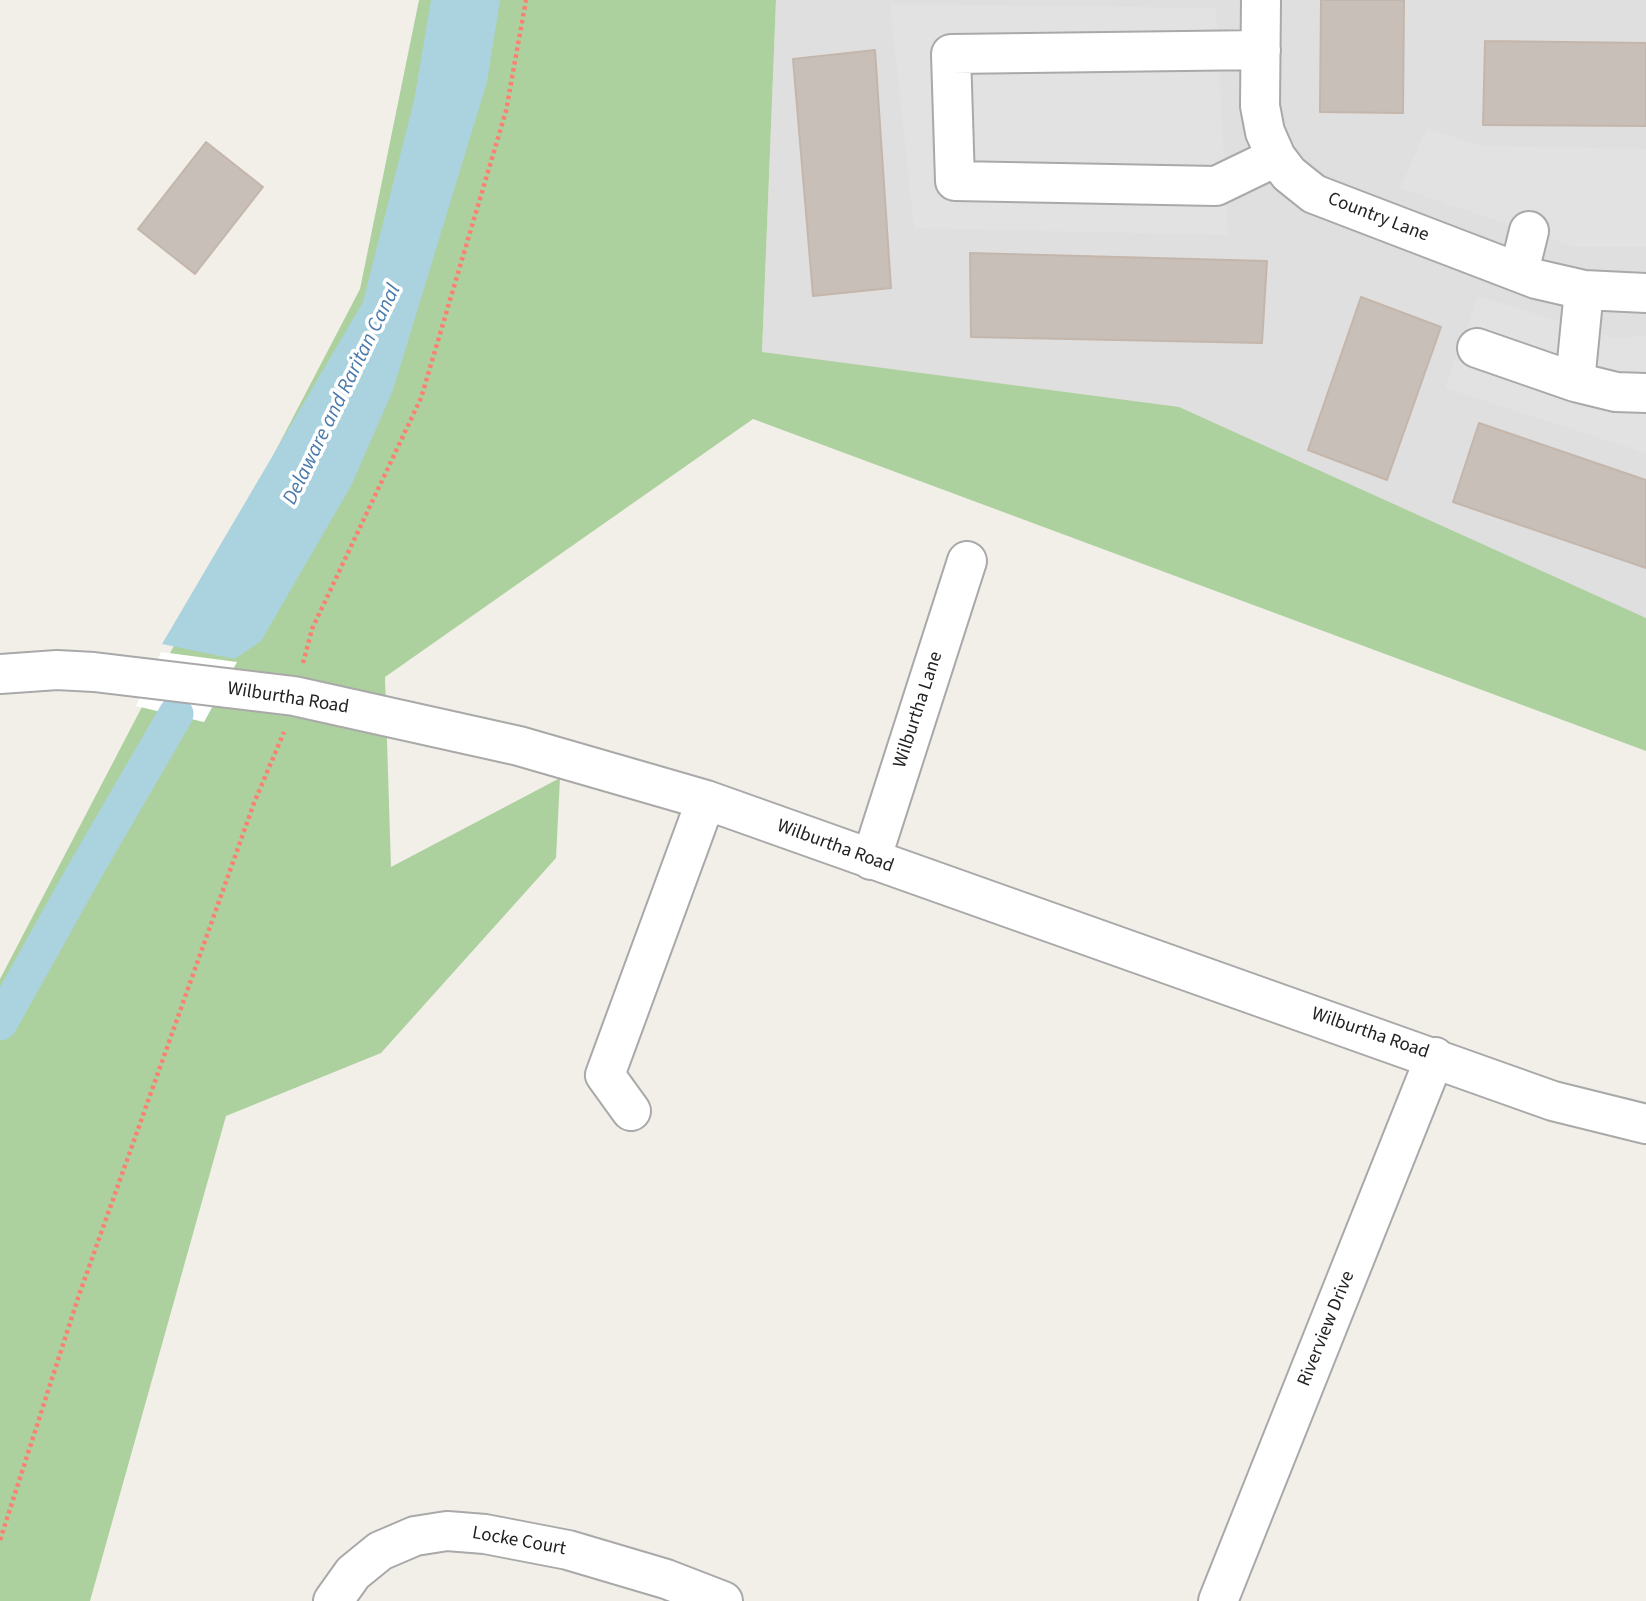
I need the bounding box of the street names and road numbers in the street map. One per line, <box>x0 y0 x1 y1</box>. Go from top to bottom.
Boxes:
street label: Country Lane <box>1324 188 1432 248</box>
street label: Wilburtha Lane <box>890 649 948 771</box>
street label: Wilburtha Road <box>226 678 350 720</box>
street label: Wilburtha Road <box>773 815 897 879</box>
street label: Wilburtha Road <box>1308 1003 1432 1065</box>
street label: Riverview Drive <box>1293 1268 1361 1390</box>
street label: Locke Court <box>470 1523 568 1561</box>

